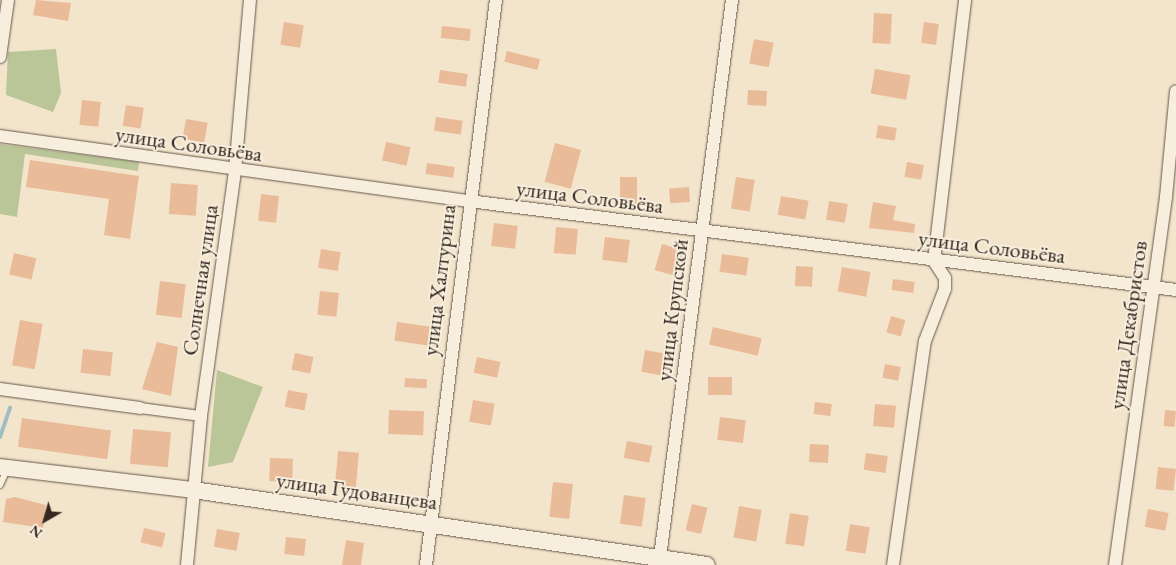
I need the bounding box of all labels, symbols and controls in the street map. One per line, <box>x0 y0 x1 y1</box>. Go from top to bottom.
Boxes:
street label: улица Соловьёва <box>114 121 264 167</box>
street label: улица Соловьёва <box>515 175 665 219</box>
street label: Солнечная улица <box>176 203 224 357</box>
street label: улица Халтурина <box>417 203 461 357</box>
street label: улица Соловьёва <box>917 225 1067 269</box>
street label: улица Крупской <box>650 237 694 383</box>
street label: улица Декабристов <box>1103 239 1153 411</box>
street label: улица Гудованцева <box>275 467 439 515</box>
north arrow <box>20 495 70 545</box>
text: N <box>26 521 46 542</box>

